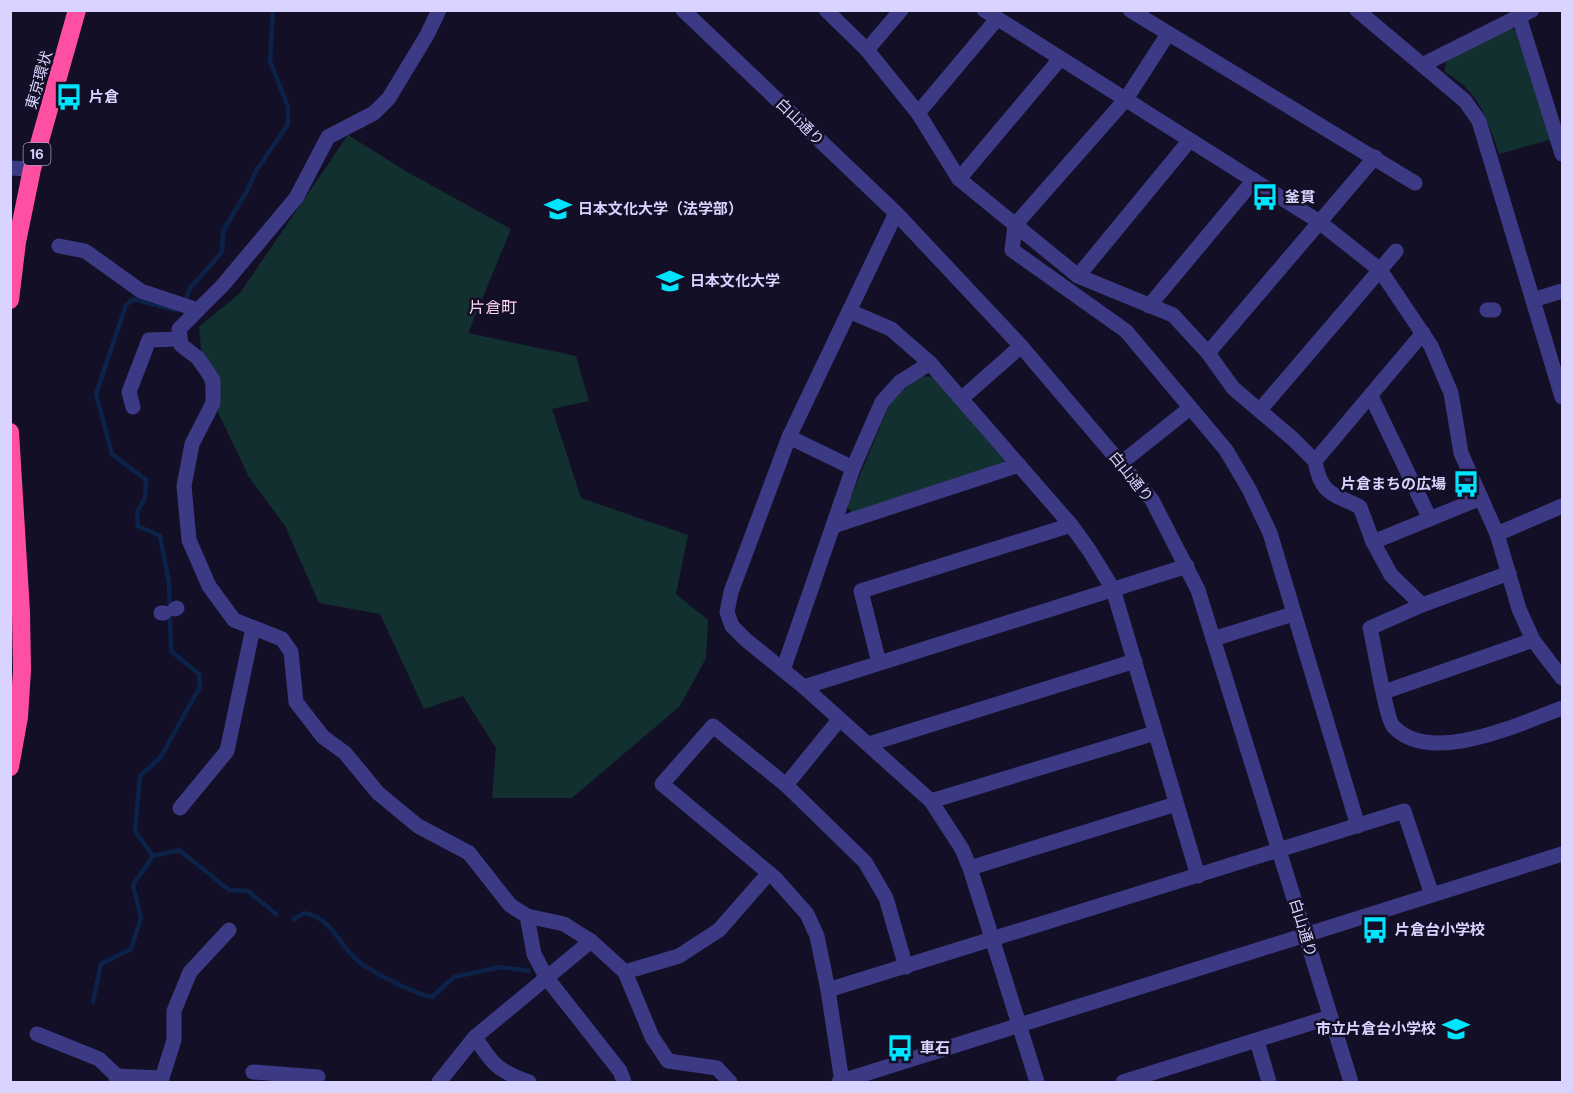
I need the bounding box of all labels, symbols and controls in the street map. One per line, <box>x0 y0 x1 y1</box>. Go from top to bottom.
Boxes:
street label: 東京環状 <box>21 48 57 112</box>
bus stop icon: 片倉 <box>54 82 84 112</box>
place label: 片倉 <box>89 87 119 107</box>
street label: 白山通り <box>771 94 829 150</box>
road number: 16 <box>24 143 51 165</box>
bus stop icon: 釜貫 <box>1250 182 1280 212</box>
place label: 釜貫 <box>1285 187 1315 207</box>
school or university icon: 日本文化大学（法学部） <box>543 194 573 224</box>
place label: 日本文化大学（法学部） <box>578 199 743 219</box>
school or university icon: 日本文化大学 <box>655 266 685 296</box>
place label: 日本文化大学 <box>690 271 780 291</box>
district label: 片倉町 <box>469 297 517 318</box>
street label: 白山通り <box>1104 447 1158 507</box>
bus stop icon: 片倉まちの広場 <box>1451 469 1481 499</box>
place label: 片倉まちの広場 <box>1341 474 1446 494</box>
street label: 白山通り <box>1285 896 1321 960</box>
bus stop icon: 片倉台小学校 <box>1360 915 1390 945</box>
place label: 片倉台小学校 <box>1395 920 1485 940</box>
school or university icon: 市立片倉台小学校 <box>1441 1014 1471 1044</box>
place label: 市立片倉台小学校 <box>1316 1019 1436 1039</box>
bus stop icon: 車石 <box>885 1033 915 1063</box>
place label: 車石 <box>920 1038 950 1058</box>

